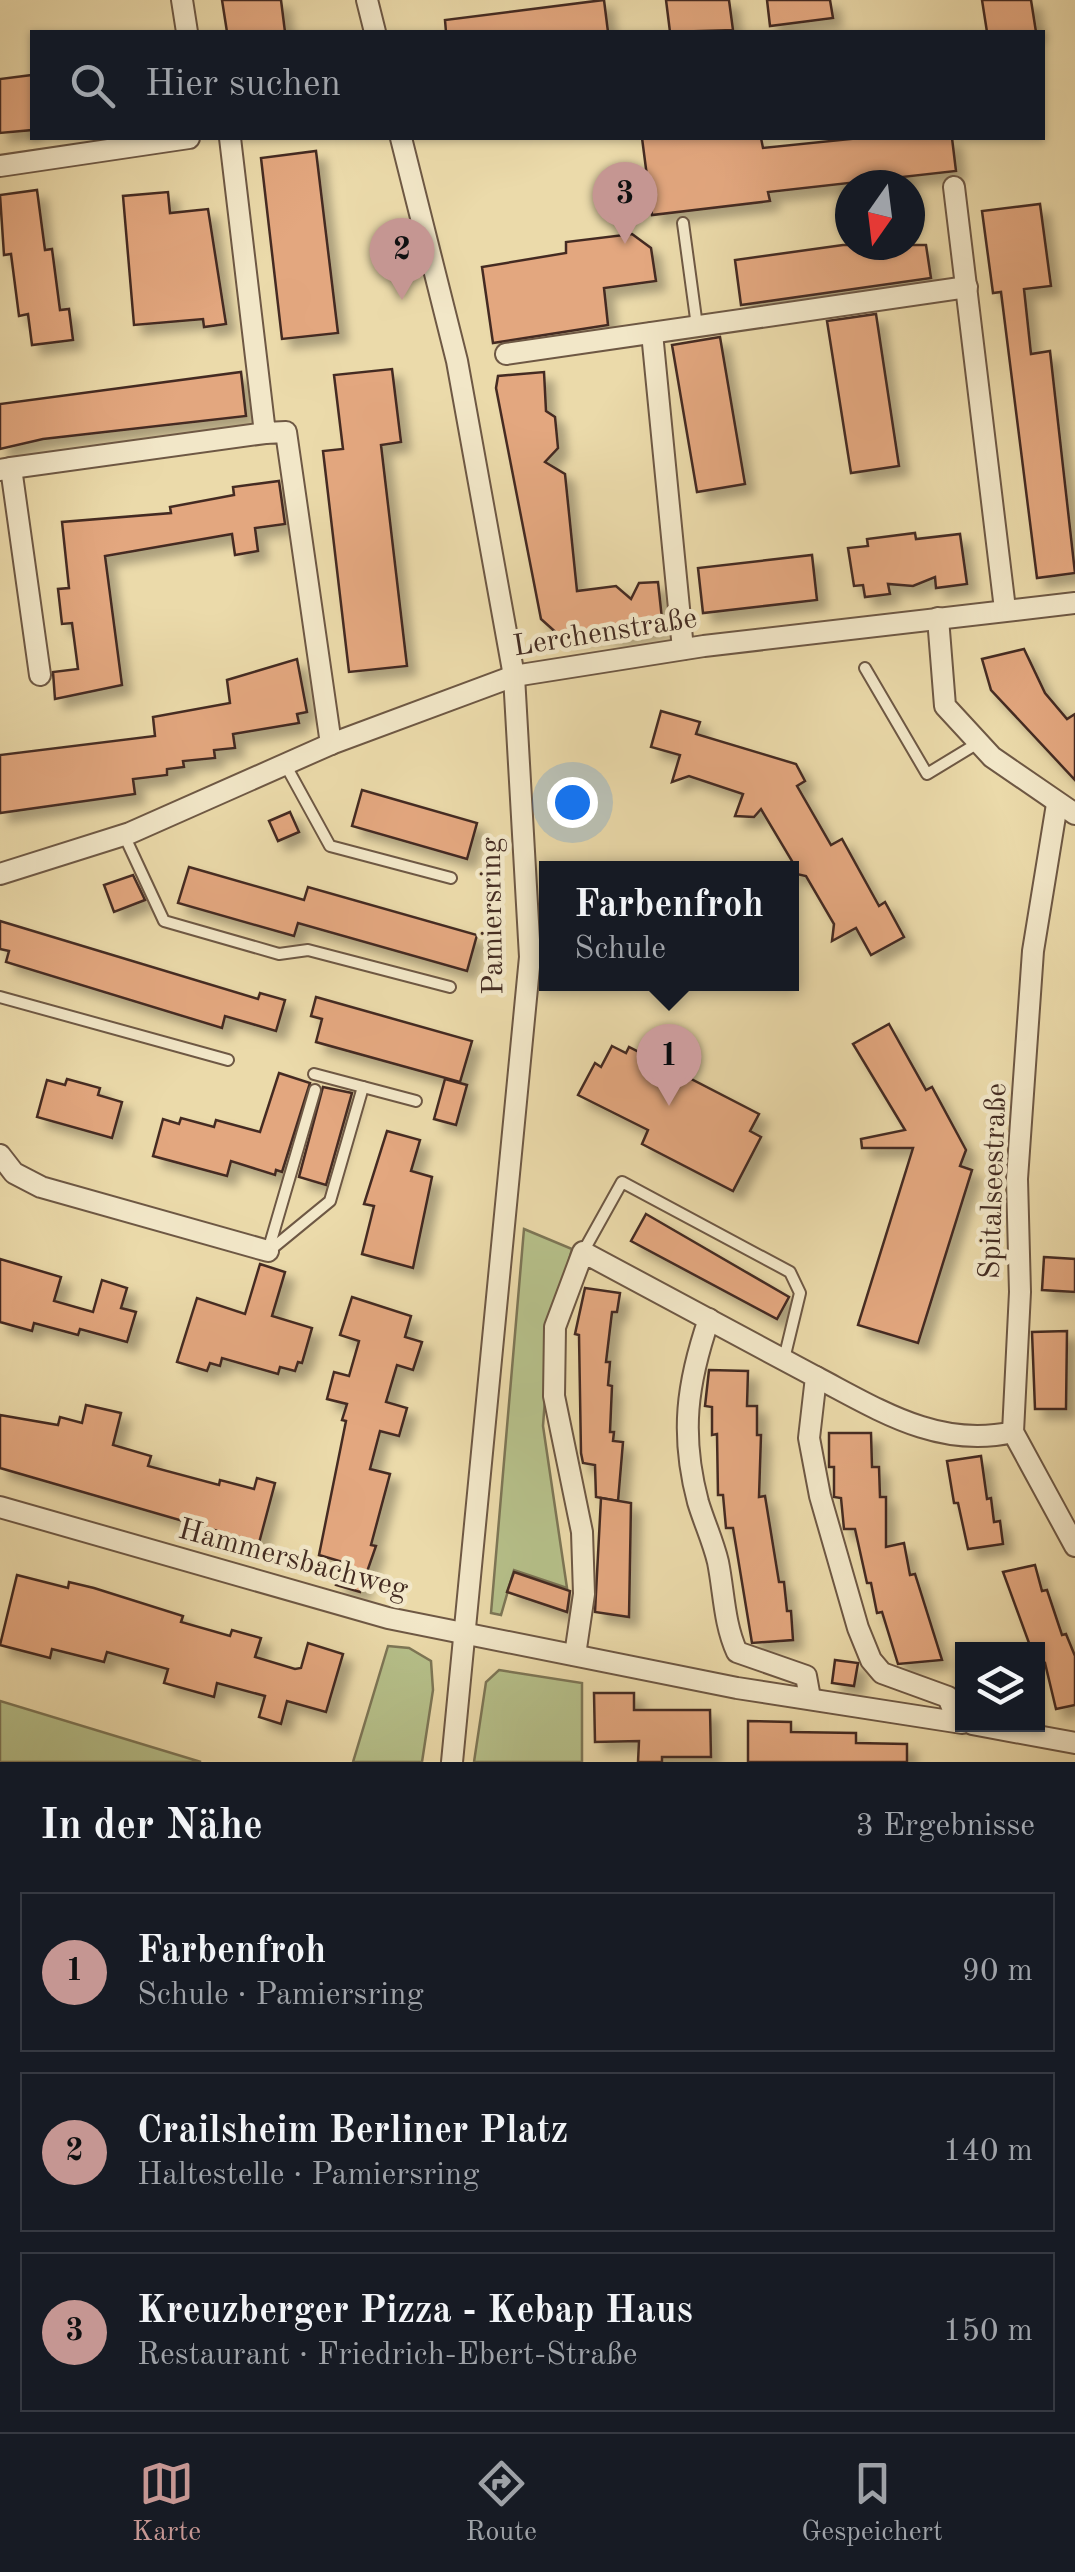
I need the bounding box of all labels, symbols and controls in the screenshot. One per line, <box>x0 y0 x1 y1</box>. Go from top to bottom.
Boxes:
search box <box>30 30 1045 140</box>
icon: search <box>65 58 120 113</box>
text: Hier suchen <box>145 66 341 104</box>
pin: 3 <box>592 162 658 244</box>
north arrow <box>835 170 925 260</box>
pin: 2 <box>370 218 434 300</box>
street label: Lerchenstraße <box>511 604 699 662</box>
your location <box>547 777 598 828</box>
street label: Pamiersring <box>477 837 509 995</box>
popup <box>539 861 799 991</box>
text: Farbenfroh <box>574 887 764 925</box>
text: Schule <box>574 934 666 966</box>
pin: 1 <box>636 1024 702 1106</box>
street label: Spitalseestraße <box>976 1082 1012 1280</box>
street label: Hammersbachweg <box>175 1515 411 1605</box>
map controls <box>955 1642 1045 1732</box>
button: layers <box>955 1642 1045 1732</box>
text: In der Nähe <box>40 1806 263 1848</box>
text: 3 Ergebnisse <box>855 1811 1035 1843</box>
text: Farbenfroh <box>137 1933 326 1971</box>
text: 1 <box>65 1956 84 1988</box>
text: 90 m <box>962 1956 1033 1988</box>
text: Schule · Pamiersring <box>137 1980 424 2012</box>
text: Crailsheim Berliner Platz <box>137 2113 568 2151</box>
text: 2 <box>65 2136 84 2168</box>
text: 140 m <box>943 2136 1033 2168</box>
text: Haltestelle · Pamiersring <box>137 2160 480 2192</box>
text: Kreuzberger Pizza - Kebap Haus <box>137 2293 693 2331</box>
text: 3 <box>65 2316 84 2348</box>
text: 150 m <box>943 2316 1033 2348</box>
text: Restaurant · Friedrich-Ebert-Straße <box>137 2340 638 2372</box>
tab: Karte <box>132 2456 201 2551</box>
tab: Route <box>465 2456 537 2551</box>
tab: Gespeichert <box>801 2456 943 2551</box>

